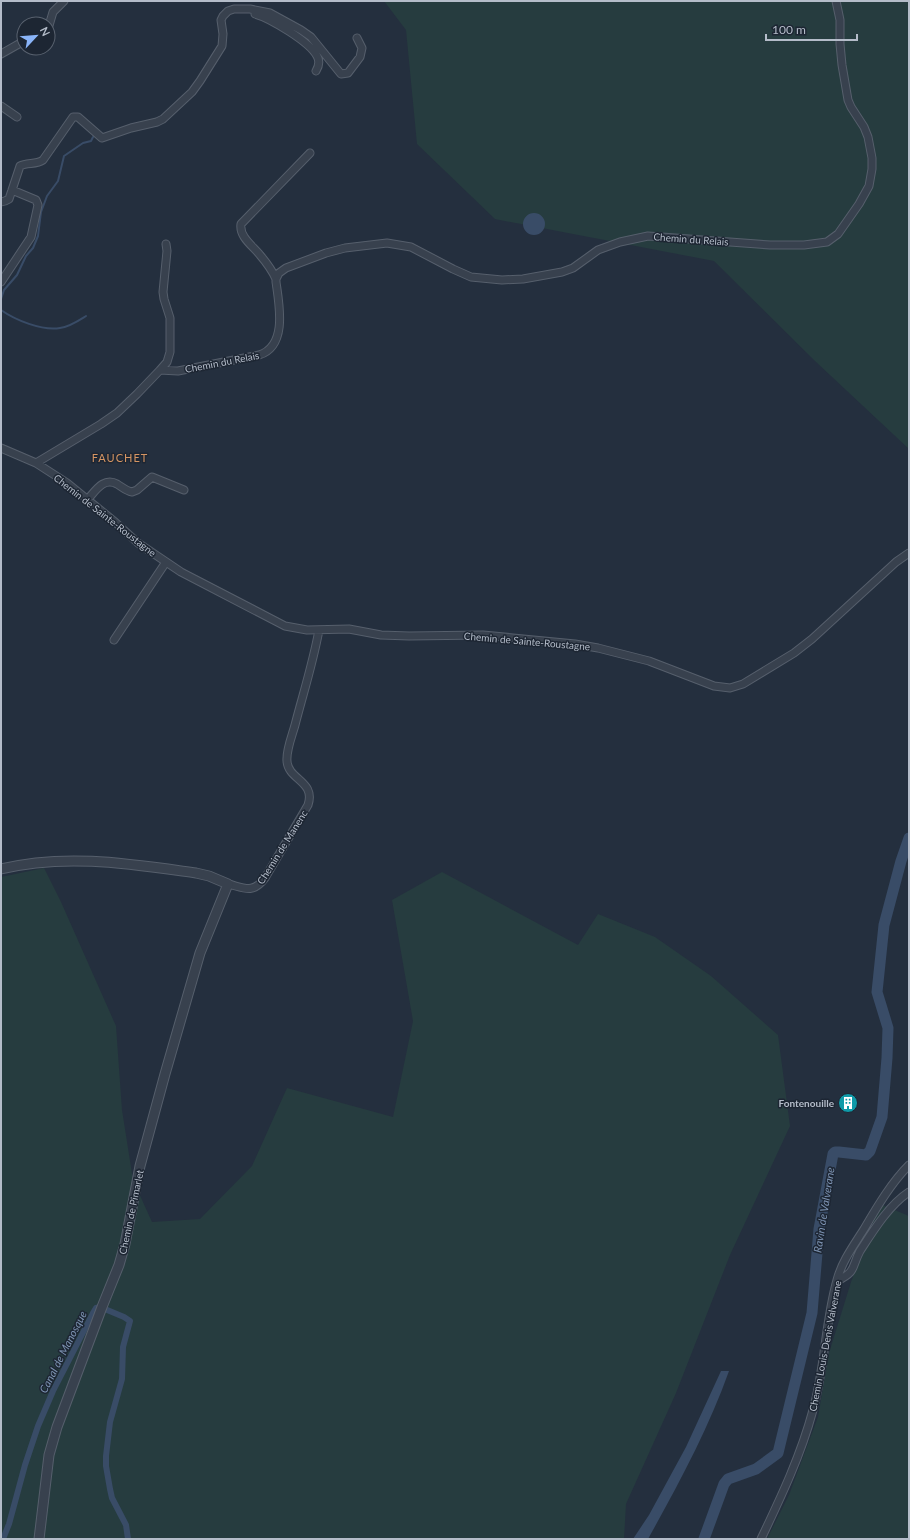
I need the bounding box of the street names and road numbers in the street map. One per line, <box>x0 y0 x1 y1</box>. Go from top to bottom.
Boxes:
street label: Chemin du Relais <box>653 230 729 248</box>
street label: Chemin du Relais <box>184 349 260 375</box>
street label: Chemin de Sainte-Roustagne <box>51 471 159 559</box>
street label: Chemin de Sainte-Roustagne <box>463 630 591 652</box>
street label: Chemin de Manenc <box>254 808 310 886</box>
street label: Chemin de Pimarlet <box>116 1168 146 1255</box>
street label: Chemin Louis-Denis Valverane <box>806 1280 844 1412</box>

